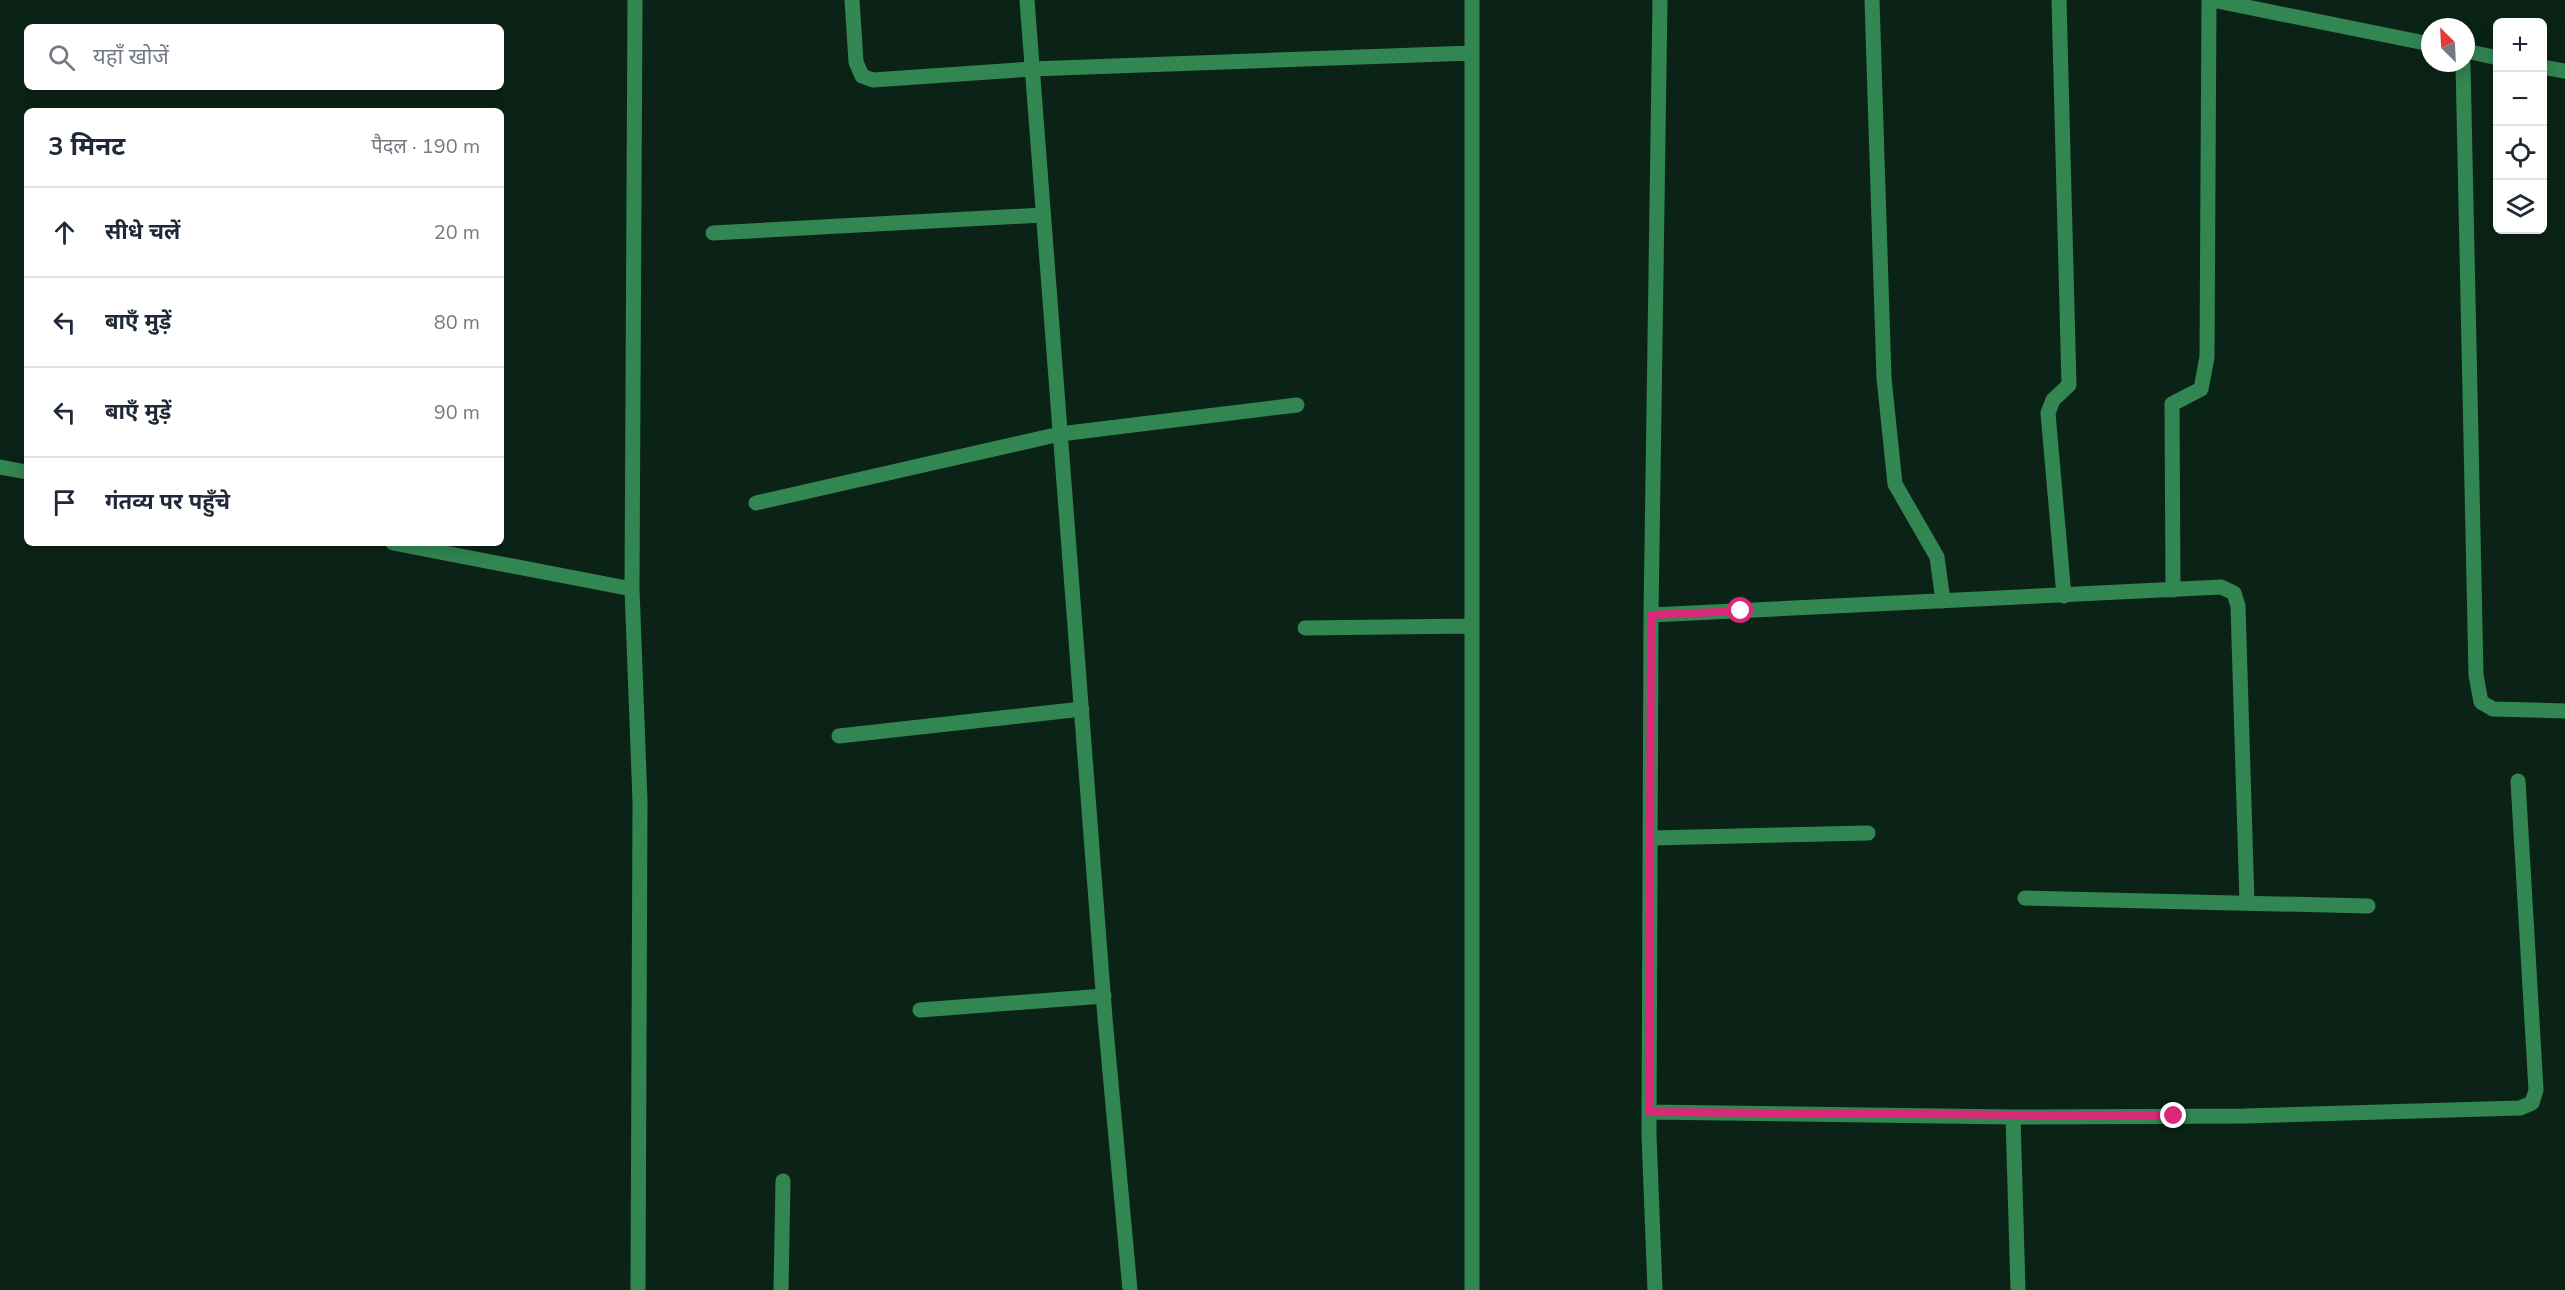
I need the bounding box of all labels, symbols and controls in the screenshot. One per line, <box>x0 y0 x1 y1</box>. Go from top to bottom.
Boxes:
north arrow <box>2421 18 2475 72</box>
map controls <box>2493 18 2547 234</box>
button: + <box>2493 18 2547 72</box>
search box <box>24 24 504 90</box>
icon: search <box>45 41 78 74</box>
text: यहाँ खोजें <box>93 42 169 72</box>
button: − <box>2493 72 2547 126</box>
button: locate <box>2493 126 2547 180</box>
text: 3 मिनट <box>48 129 125 164</box>
text: पैदल · 190 m <box>371 133 480 160</box>
button: layers <box>2493 180 2547 234</box>
icon: ahead <box>48 216 81 249</box>
text: सीधे चलें <box>105 217 180 247</box>
text: 20 m <box>434 219 480 246</box>
icon: left <box>48 306 81 339</box>
text: बाएँ मुड़ें <box>105 307 171 337</box>
text: 80 m <box>434 309 480 336</box>
icon: left <box>48 396 81 429</box>
text: बाएँ मुड़ें <box>105 397 171 427</box>
text: 90 m <box>434 399 480 426</box>
icon: arrive <box>48 486 81 519</box>
text: गंतव्य पर पहुँचे <box>105 487 230 517</box>
route start <box>1727 597 1753 623</box>
route end <box>2160 1102 2186 1128</box>

